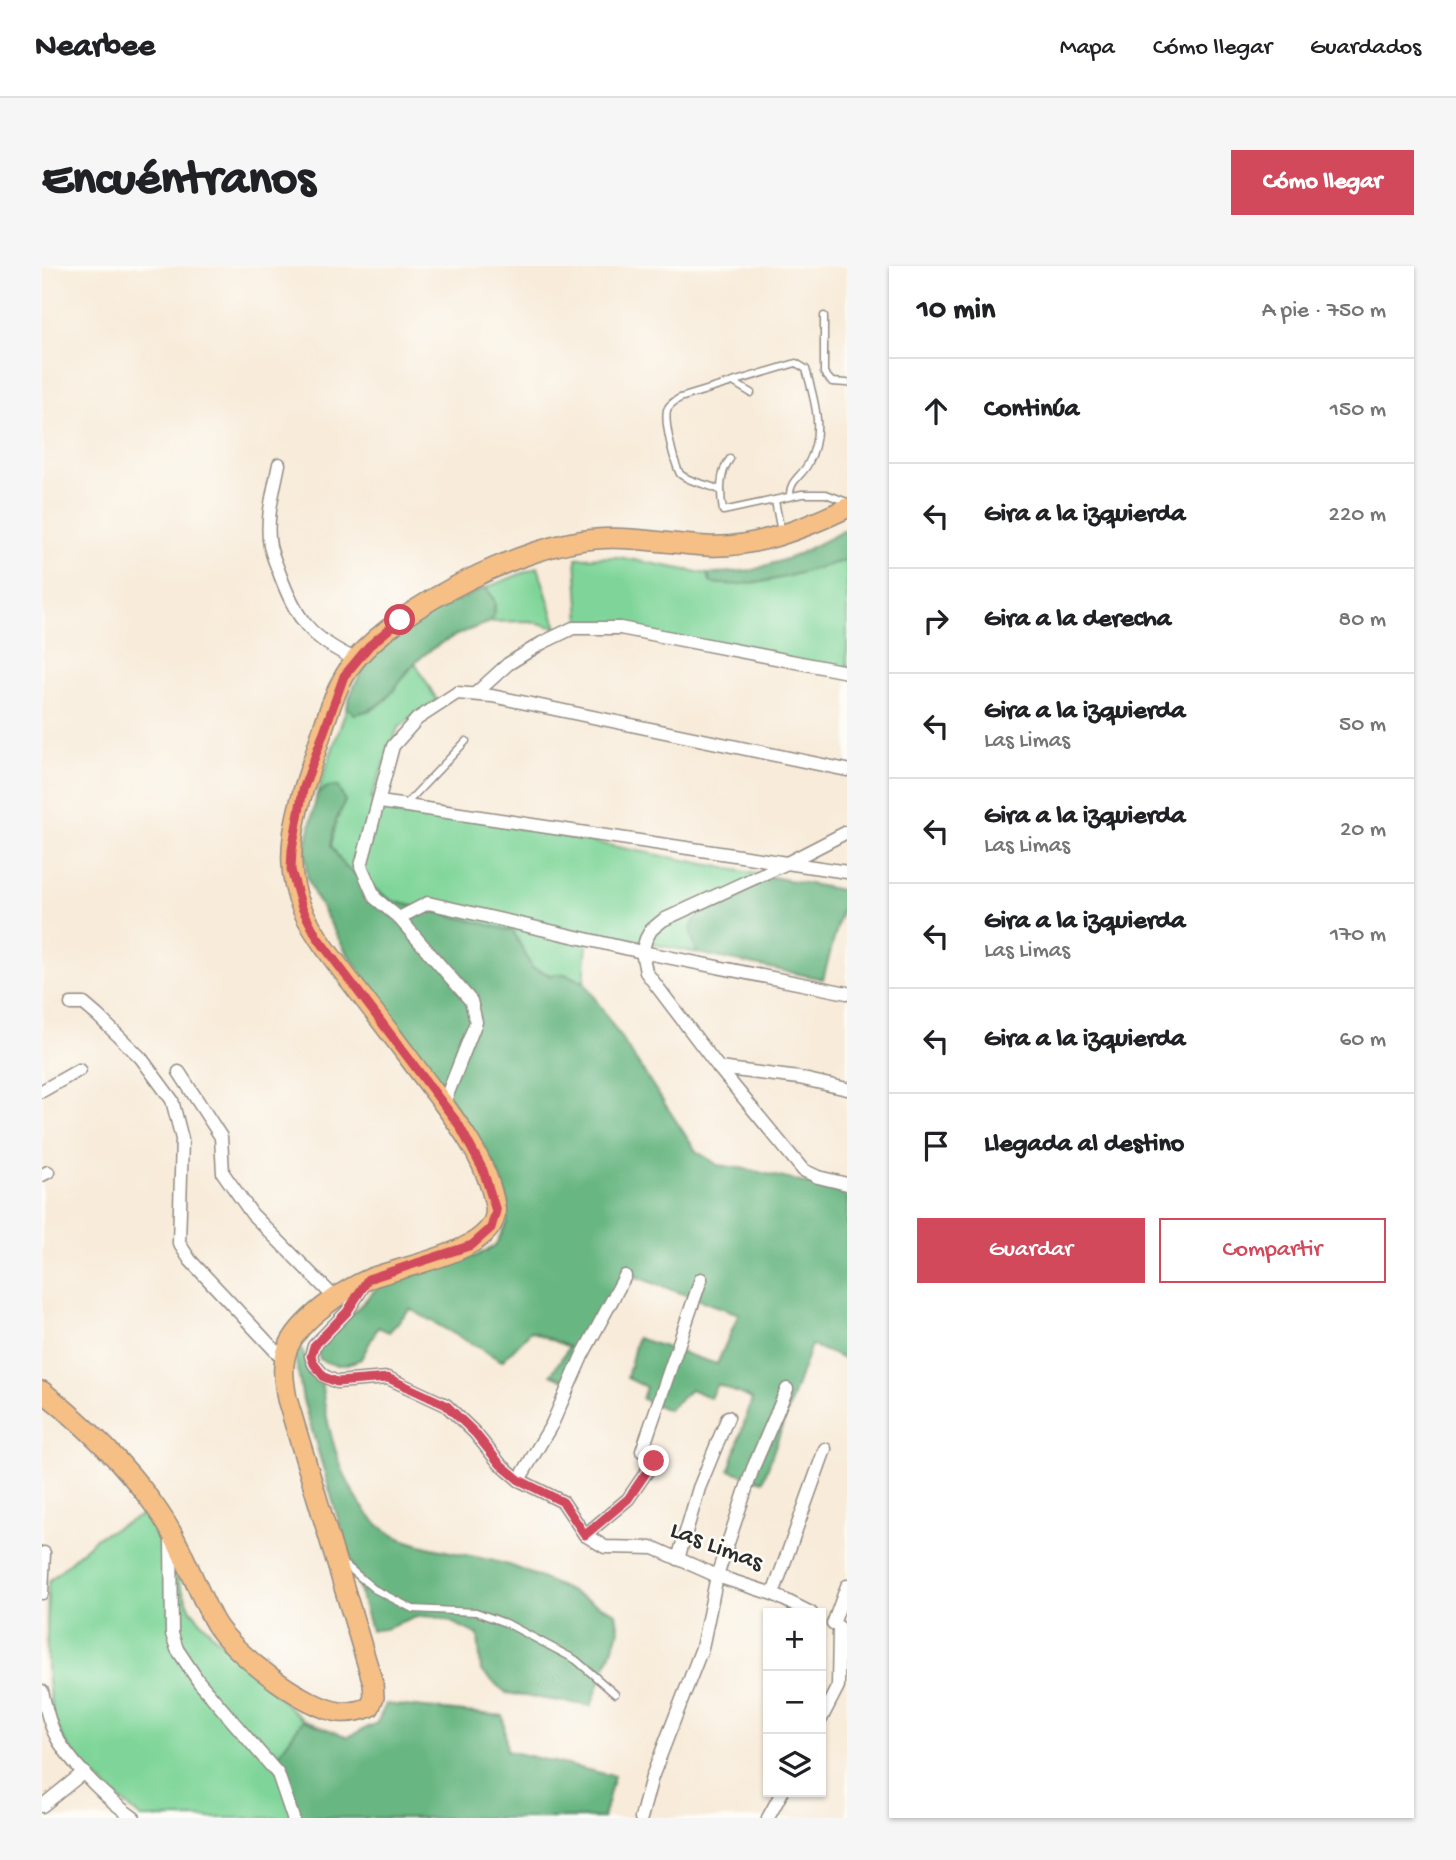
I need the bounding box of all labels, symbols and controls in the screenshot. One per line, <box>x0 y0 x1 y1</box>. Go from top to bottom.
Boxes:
text: Nearbee <box>35 29 155 67</box>
text: Mapa <box>1060 34 1115 63</box>
text: Cómo llegar <box>1153 34 1272 63</box>
text: Guardados <box>1310 34 1421 63</box>
button: Cómo llegar <box>1231 150 1414 215</box>
text: Encuéntranos <box>42 153 315 211</box>
text: 10 min <box>917 294 995 329</box>
text: A pie · 750 m <box>1262 298 1386 325</box>
icon: ahead <box>917 392 955 430</box>
text: Continúa <box>984 395 1079 426</box>
text: 150 m <box>1330 397 1386 424</box>
icon: left <box>917 497 955 535</box>
text: Gira a la izquierda <box>984 500 1186 531</box>
text: 220 m <box>1329 502 1386 529</box>
icon: right <box>917 602 955 640</box>
route start <box>384 604 415 635</box>
text: Gira a la derecha <box>984 605 1171 636</box>
text: 80 m <box>1339 607 1386 634</box>
text: Gira a la izquierda <box>984 697 1186 728</box>
icon: left <box>917 707 955 745</box>
text: 50 m <box>1339 712 1386 739</box>
text: Las Limas <box>984 728 1070 755</box>
text: Gira a la izquierda <box>984 802 1186 833</box>
icon: left <box>917 812 955 850</box>
text: 20 m <box>1340 817 1386 844</box>
text: Las Limas <box>984 833 1070 860</box>
text: Gira a la izquierda <box>984 907 1186 938</box>
icon: left <box>917 917 955 955</box>
text: 170 m <box>1330 922 1386 949</box>
text: Las Limas <box>984 938 1070 965</box>
icon: left <box>917 1022 955 1060</box>
text: Gira a la izquierda <box>984 1025 1186 1056</box>
text: 60 m <box>1340 1027 1386 1054</box>
icon: arrive <box>917 1127 955 1165</box>
text: Llegada al destino <box>984 1130 1184 1161</box>
button: Guardar <box>917 1218 1145 1283</box>
button: Compartir <box>1159 1218 1386 1283</box>
route end <box>638 1445 669 1476</box>
street label: Las Limas <box>665 1516 768 1580</box>
map controls <box>763 1608 826 1797</box>
button: + <box>763 1608 826 1671</box>
button: − <box>763 1671 826 1734</box>
button: layers <box>763 1734 826 1797</box>

